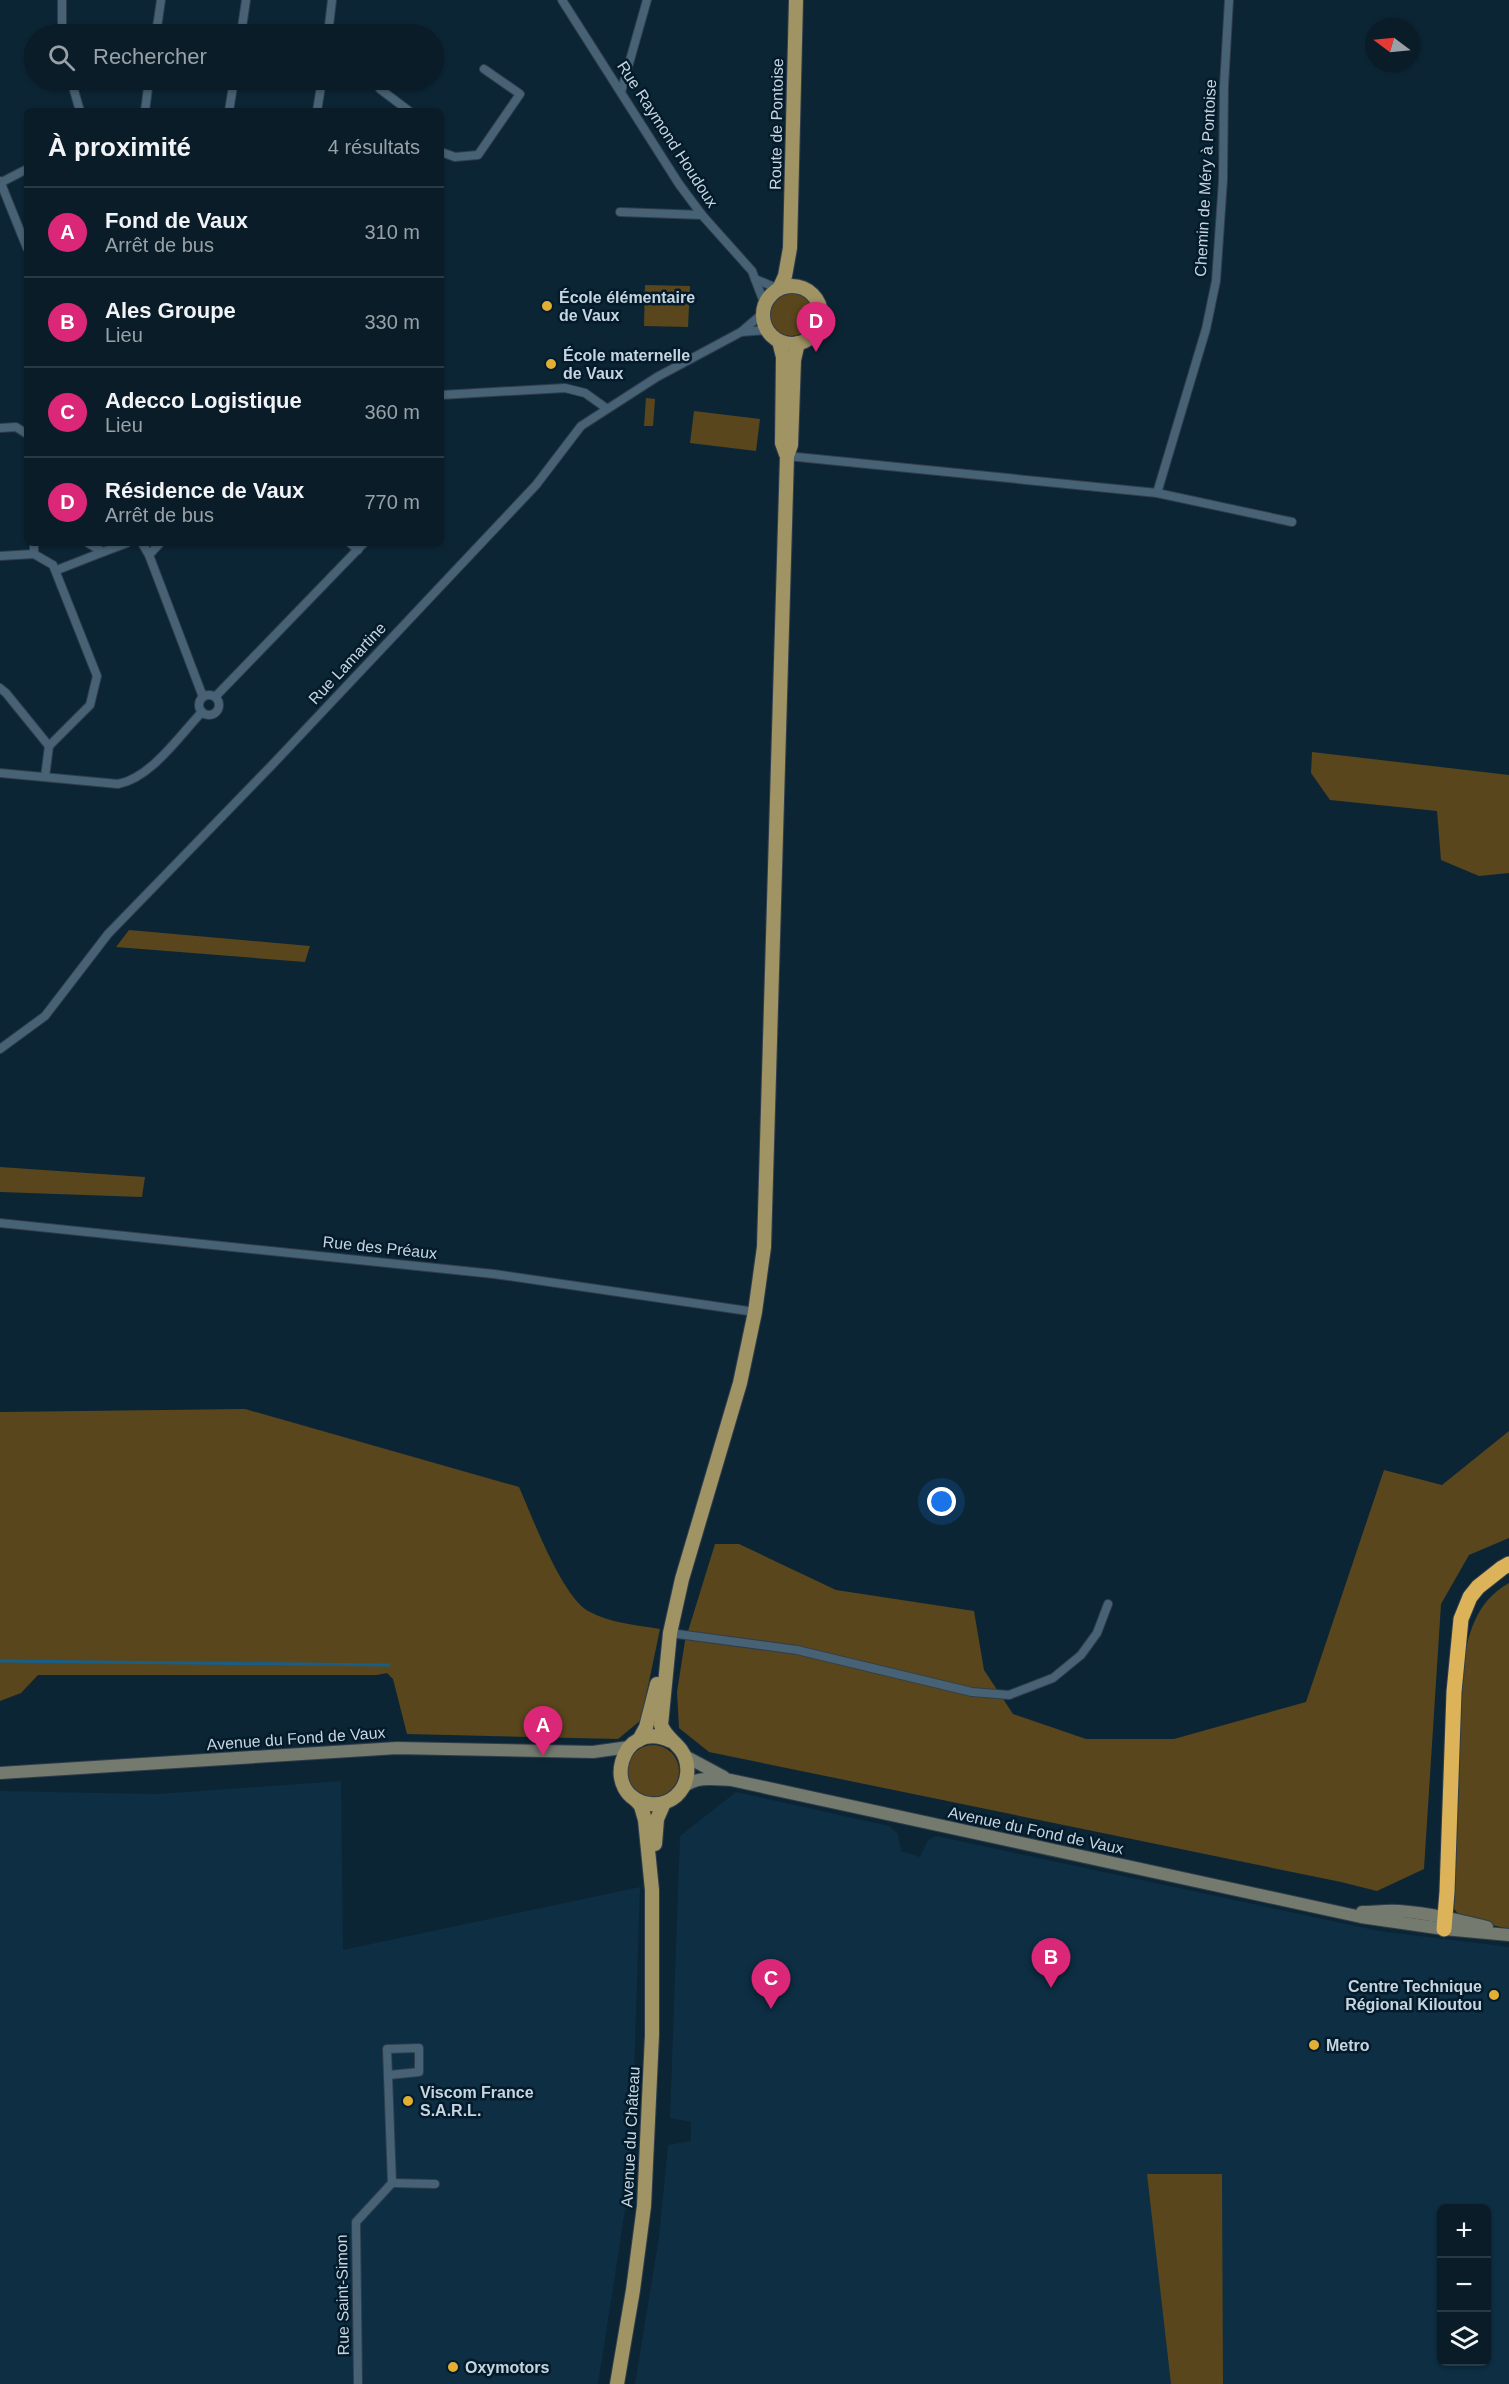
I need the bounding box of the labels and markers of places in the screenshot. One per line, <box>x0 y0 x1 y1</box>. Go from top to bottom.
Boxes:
place label: École élémentaire de Vaux <box>559 288 695 324</box>
marker: École élémentaire de Vaux <box>540 299 554 313</box>
pin: D <box>796 302 836 352</box>
place label: École maternelle de Vaux <box>563 346 690 382</box>
marker: École maternelle de Vaux <box>544 357 558 371</box>
pin: A <box>524 1706 562 1756</box>
pin: B <box>1032 1938 1070 1988</box>
pin: C <box>752 1960 790 2009</box>
place label: Centre Technique Régional Kiloutou <box>1345 1978 1482 2013</box>
marker: Centre Technique Régional Kiloutou <box>1487 1988 1501 2002</box>
place label: Metro <box>1326 2037 1370 2054</box>
marker: Metro <box>1307 2038 1321 2052</box>
place label: Viscom France S.A.R.L. <box>420 2084 534 2119</box>
marker: Viscom France S.A.R.L. <box>401 2094 415 2108</box>
place label: Oxymotors <box>465 2359 550 2376</box>
marker: Oxymotors <box>446 2360 460 2374</box>

